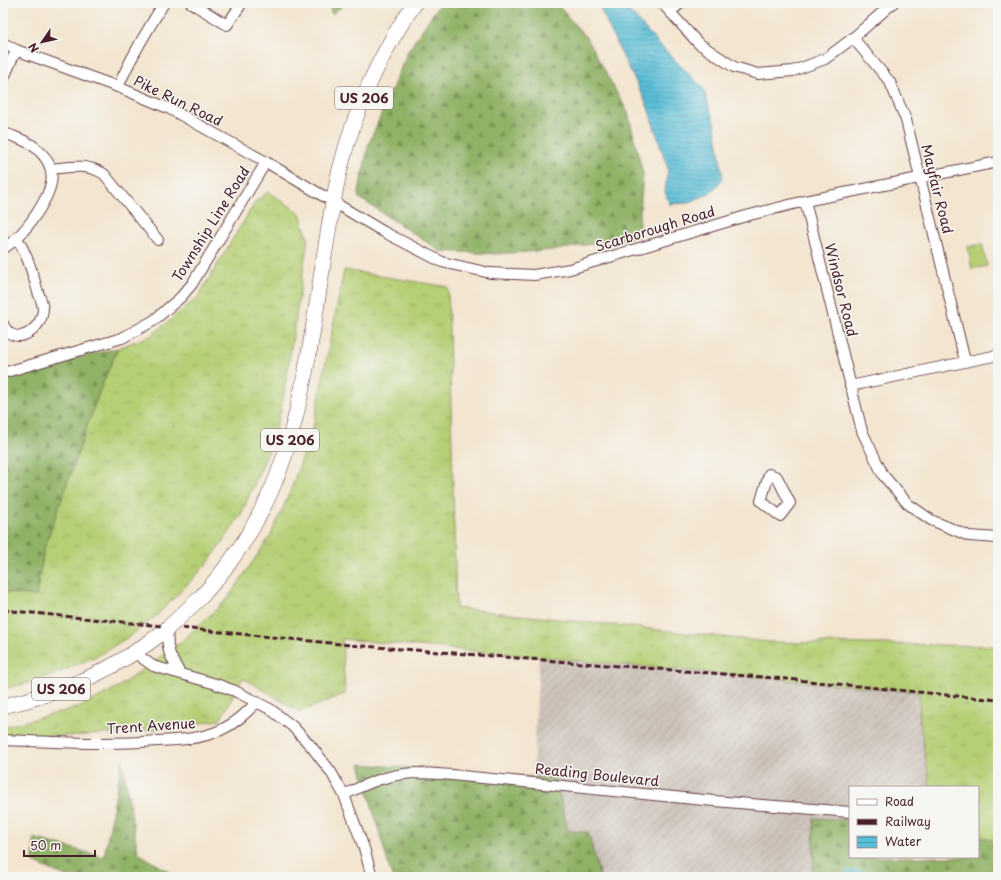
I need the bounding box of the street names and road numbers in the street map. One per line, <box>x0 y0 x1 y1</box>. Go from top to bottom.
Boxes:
street label: Pike Run Road <box>130 70 226 131</box>
road number: US 206 <box>335 87 393 109</box>
street label: Mayfair Road <box>916 142 959 236</box>
street label: Township Line Road <box>167 162 254 285</box>
street label: Scarborough Road <box>592 200 717 257</box>
street label: Windsor Road <box>820 241 863 339</box>
road number: US 206 <box>261 429 319 451</box>
road number: US 206 <box>32 678 90 700</box>
street label: Trent Avenue <box>106 712 196 739</box>
street label: Reading Boulevard <box>534 758 660 791</box>

